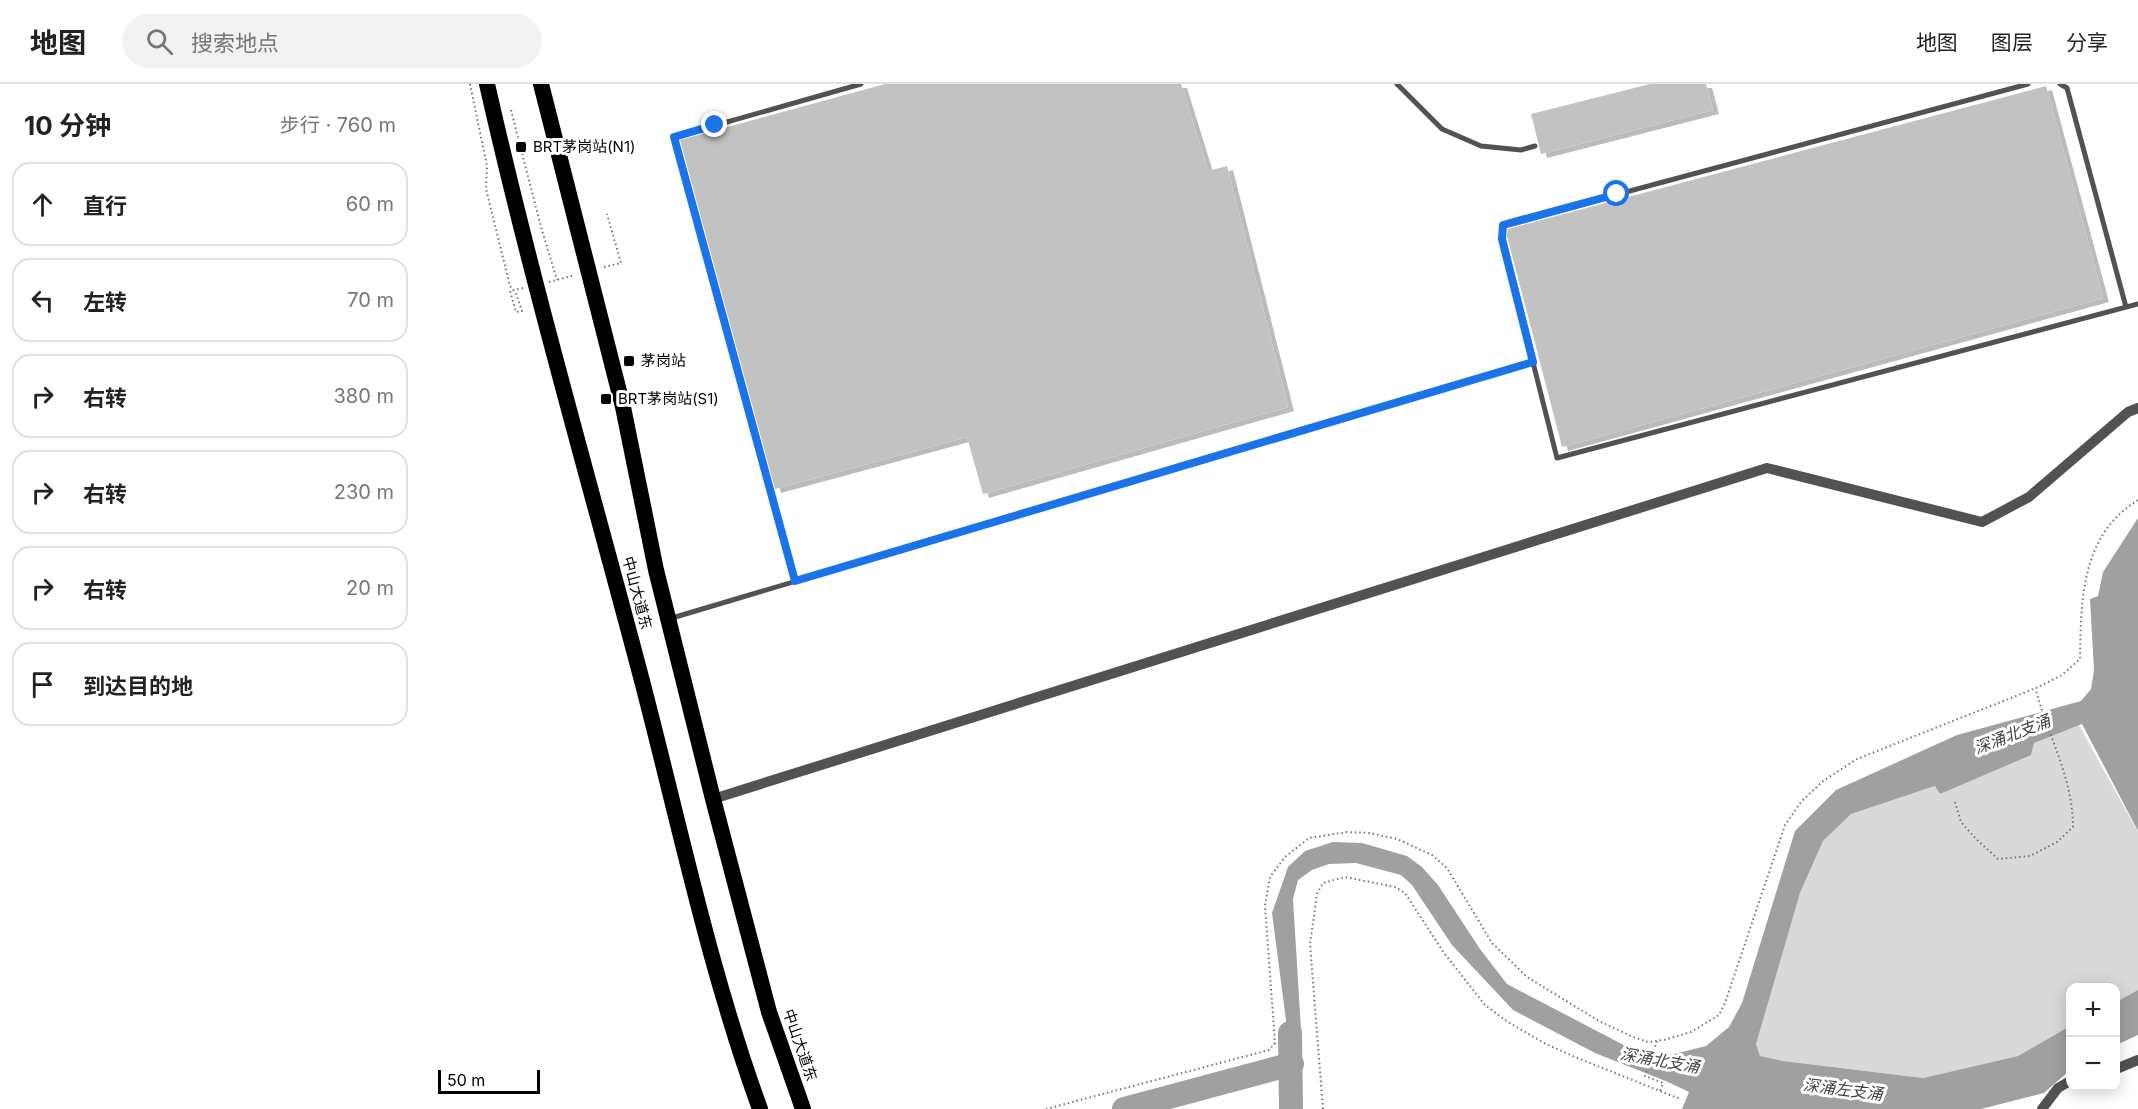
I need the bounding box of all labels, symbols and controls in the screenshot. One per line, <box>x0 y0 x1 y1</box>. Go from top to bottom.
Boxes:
search box <box>122 14 542 68</box>
icon: search <box>143 25 176 58</box>
text: 地图 <box>30 26 86 60</box>
text: 搜索地点 <box>191 30 279 56</box>
text: 地图 <box>1916 30 1958 55</box>
text: 图层 <box>1991 30 2033 55</box>
text: 分享 <box>2066 30 2108 55</box>
text: 10 分钟 <box>24 110 111 141</box>
route end <box>701 111 727 137</box>
text: 步行 · 760 m <box>280 113 396 137</box>
place label: BRT茅岗站(N1) <box>533 137 636 156</box>
marker: BRT茅岗站(N1) <box>514 140 528 154</box>
route start <box>1603 180 1629 206</box>
icon: ahead <box>26 188 59 221</box>
text: 60 m <box>346 192 394 216</box>
text: 直行 <box>83 193 127 219</box>
icon: left <box>26 284 59 317</box>
text: 70 m <box>347 288 394 312</box>
text: 左转 <box>83 289 127 315</box>
place label: 茅岗站 <box>641 351 686 370</box>
marker: 茅岗站 <box>622 354 636 368</box>
icon: right <box>26 380 59 413</box>
text: 380 m <box>334 384 394 408</box>
text: 右转 <box>83 385 127 411</box>
place label: BRT茅岗站(S1) <box>618 389 719 408</box>
marker: BRT茅岗站(S1) <box>599 392 613 406</box>
icon: right <box>26 476 59 509</box>
text: 230 m <box>334 480 394 504</box>
text: 右转 <box>83 481 127 507</box>
street label: 中山大道东 <box>619 554 656 632</box>
icon: right <box>26 572 59 605</box>
text: 20 m <box>346 576 394 600</box>
text: 右转 <box>83 577 127 603</box>
icon: arrive <box>26 668 59 701</box>
text: 到达目的地 <box>83 673 193 699</box>
water label: 深涌北支涌 <box>1971 710 2055 758</box>
map controls <box>2066 983 2120 1091</box>
button: + <box>2066 983 2120 1037</box>
street label: 中山大道东 <box>779 1006 822 1083</box>
button: − <box>2066 1037 2120 1091</box>
water label: 深涌北支涌 <box>1619 1043 1703 1077</box>
scale bar <box>438 1067 540 1094</box>
text: 50 m <box>447 1070 485 1090</box>
water label: 深涌左支涌 <box>1802 1074 1886 1104</box>

